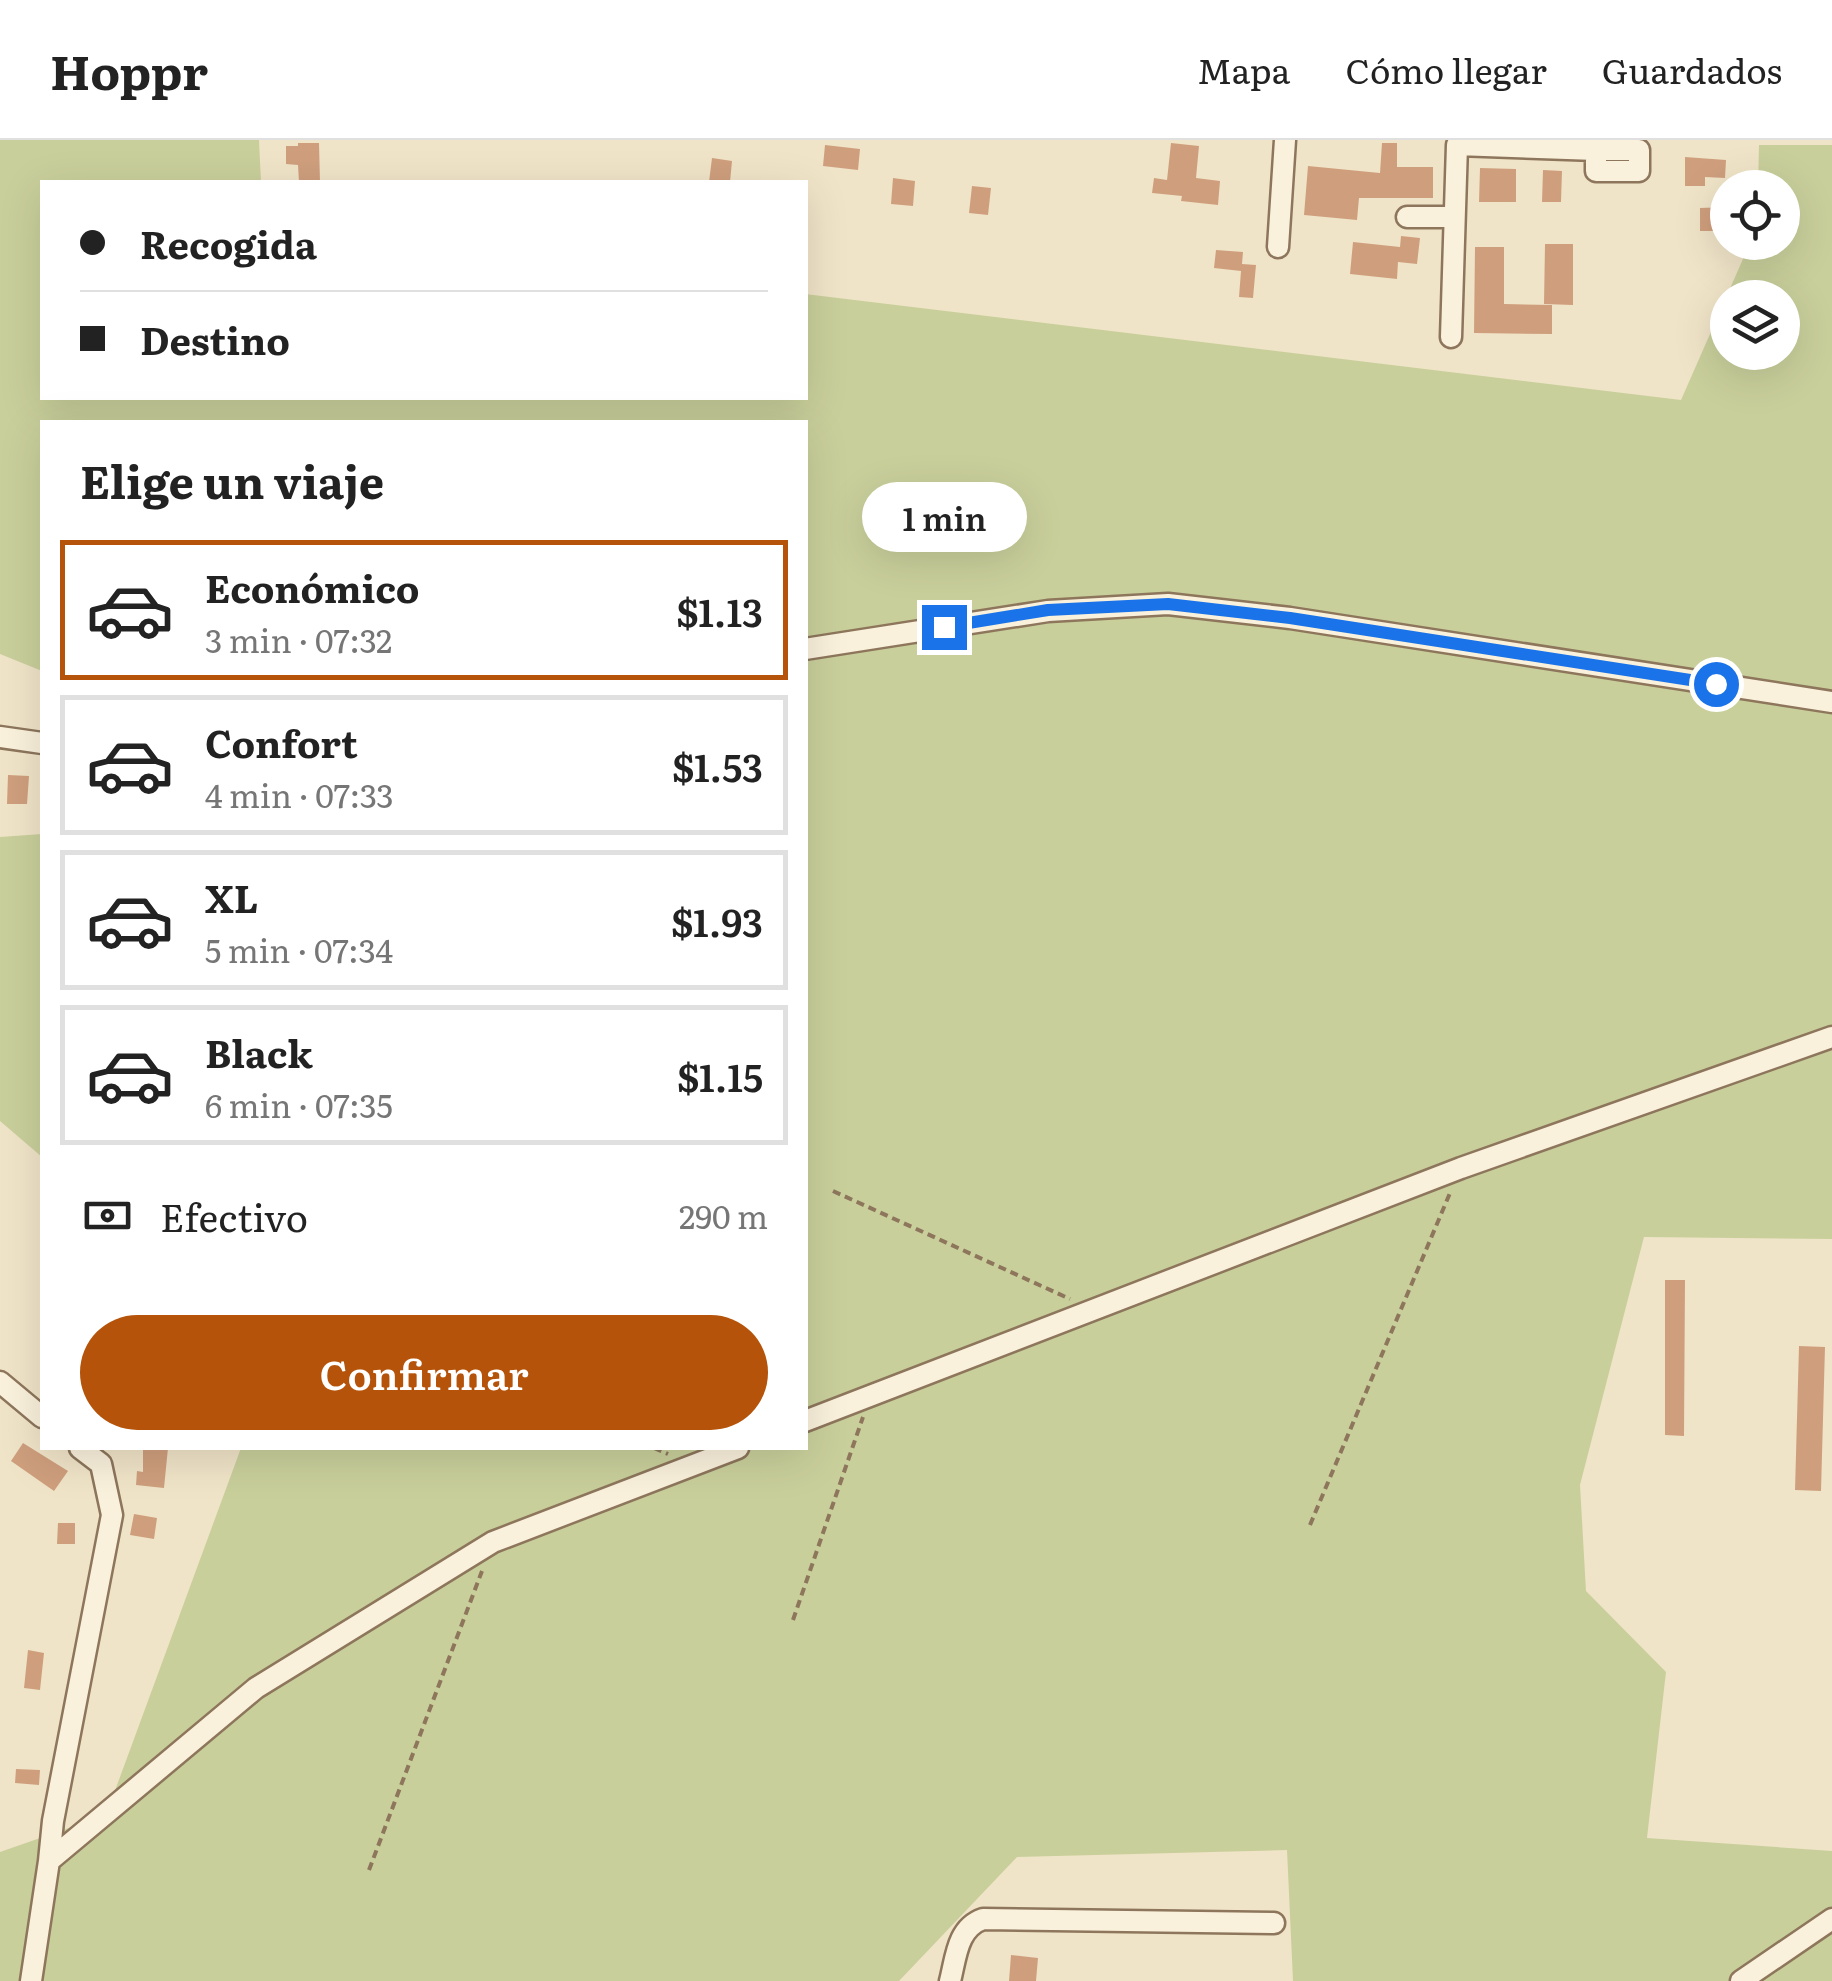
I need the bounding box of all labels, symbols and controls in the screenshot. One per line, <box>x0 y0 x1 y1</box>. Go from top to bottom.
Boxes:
text: Hoppr <box>50 34 208 105</box>
text: Mapa <box>1197 43 1290 95</box>
text: Cómo llegar <box>1345 43 1547 95</box>
text: Guardados <box>1602 43 1782 95</box>
map controls <box>1710 170 1800 370</box>
button: locate <box>1710 170 1800 260</box>
text: Recogida <box>140 214 317 271</box>
button: layers <box>1710 280 1800 370</box>
text: Destino <box>140 310 290 367</box>
text: Elige un viaje <box>80 446 384 513</box>
callout: 1 min <box>862 482 1026 552</box>
text: 1 min <box>902 493 987 541</box>
text: Económico <box>205 558 420 615</box>
icon: car <box>85 565 175 655</box>
text: $1.13 <box>676 582 763 639</box>
route end <box>922 605 967 650</box>
text: 3 min · 07:32 <box>205 615 392 663</box>
route start <box>1694 662 1739 707</box>
text: Confort <box>205 713 358 770</box>
icon: car <box>85 720 175 810</box>
text: $1.53 <box>672 737 763 794</box>
text: 4 min · 07:33 <box>205 770 394 818</box>
text: XL <box>205 868 258 925</box>
icon: car <box>85 875 175 965</box>
text: $1.93 <box>671 892 763 949</box>
text: 5 min · 07:34 <box>205 925 393 973</box>
text: Black <box>205 1023 313 1080</box>
icon: car <box>85 1030 175 1120</box>
text: $1.15 <box>677 1047 763 1104</box>
text: 6 min · 07:35 <box>205 1080 393 1128</box>
text: Efectivo <box>160 1187 308 1244</box>
icon: cash <box>80 1188 135 1243</box>
text: 290 m <box>679 1191 768 1239</box>
button: Confirmar <box>80 1315 768 1430</box>

